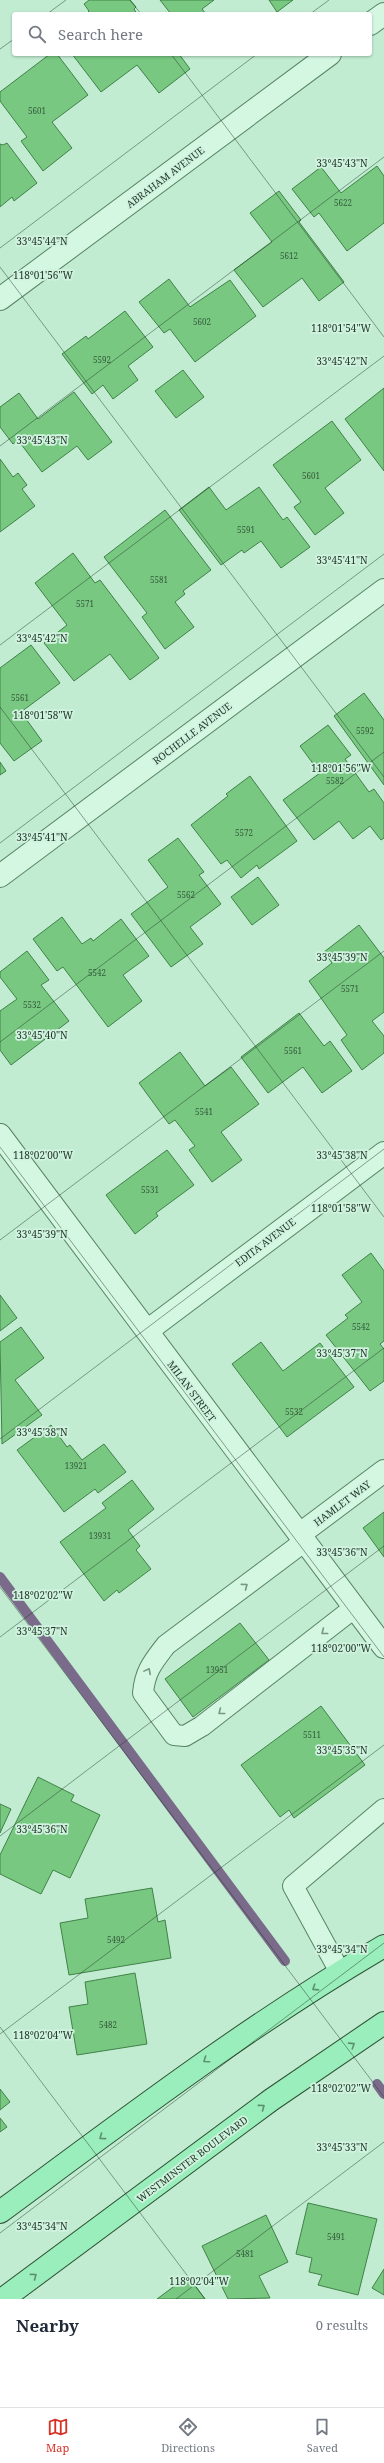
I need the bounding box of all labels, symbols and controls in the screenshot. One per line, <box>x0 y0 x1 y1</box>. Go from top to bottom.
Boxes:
search box <box>12 12 372 56</box>
icon: search <box>26 23 48 45</box>
text: Search here <box>58 24 143 44</box>
house number: 5601 <box>28 105 46 116</box>
street label: ABRAHAM AVENUE <box>123 143 207 211</box>
text: 33°45'43"N <box>316 156 368 170</box>
house number: 5622 <box>334 197 352 208</box>
text: 33°45'44"N <box>16 234 68 248</box>
house number: 5612 <box>280 250 298 261</box>
text: 118°01'56"W <box>13 268 73 282</box>
house number: 5602 <box>193 316 211 327</box>
text: 118°01'54"W <box>311 321 371 335</box>
house number: 5592 <box>93 354 111 365</box>
text: 33°45'42"N <box>316 354 368 368</box>
text: 33°45'43"N <box>16 433 68 447</box>
house number: 5601 <box>302 470 320 481</box>
house number: 5591 <box>237 524 255 535</box>
text: 33°45'41"N <box>316 553 368 567</box>
house number: 5581 <box>150 574 168 585</box>
house number: 5571 <box>76 598 94 609</box>
text: 33°45'42"N <box>16 631 68 645</box>
house number: 5561 <box>11 692 29 703</box>
street label: ROCHELLE AVENUE <box>150 699 234 767</box>
text: 118°01'58"W <box>13 708 73 722</box>
house number: 5592 <box>356 725 374 736</box>
text: 118°01'56"W <box>311 761 371 775</box>
house number: 5582 <box>326 775 344 786</box>
house number: 5572 <box>235 827 253 838</box>
text: 33°45'41"N <box>16 830 68 844</box>
house number: 5562 <box>177 889 195 900</box>
text: 33°45'39"N <box>316 950 368 964</box>
house number: 5542 <box>88 967 106 978</box>
house number: 5571 <box>341 983 359 994</box>
house number: 5532 <box>23 999 41 1010</box>
text: 33°45'40"N <box>16 1028 68 1042</box>
house number: 5561 <box>284 1045 302 1056</box>
house number: 5541 <box>195 1106 213 1117</box>
text: 118°02'00"W <box>13 1148 73 1162</box>
text: 33°45'38"N <box>316 1148 368 1162</box>
house number: 5531 <box>141 1184 159 1195</box>
text: 118°01'58"W <box>311 1201 371 1215</box>
street label: EDITA AVENUE <box>232 1215 298 1269</box>
text: 33°45'39"N <box>16 1227 68 1241</box>
house number: 5542 <box>352 1321 370 1332</box>
text: 33°45'37"N <box>316 1346 368 1360</box>
street label: MILAN STREET <box>164 1358 220 1424</box>
house number: 5532 <box>285 1406 303 1417</box>
text: 33°45'38"N <box>16 1425 68 1439</box>
house number: 13921 <box>65 1460 87 1471</box>
street label: HAMLET WAY <box>311 1477 374 1529</box>
house number: 13931 <box>89 1530 111 1541</box>
text: 33°45'36"N <box>316 1545 368 1559</box>
one-way arrow <box>241 1583 248 1591</box>
text: 118°02'02"W <box>13 1588 73 1602</box>
text: 33°45'37"N <box>16 1624 68 1638</box>
one-way arrow <box>321 1627 328 1634</box>
text: 118°02'00"W <box>311 1641 371 1655</box>
house number: 13951 <box>206 1664 228 1675</box>
one-way arrow <box>143 1668 151 1675</box>
one-way arrow <box>219 1707 226 1714</box>
house number: 5511 <box>303 1729 321 1740</box>
text: 33°45'35"N <box>316 1743 368 1757</box>
text: 33°45'36"N <box>16 1822 68 1836</box>
house number: 5492 <box>107 1934 125 1945</box>
text: 33°45'34"N <box>316 1942 368 1956</box>
one-way arrow <box>312 1983 319 1990</box>
house number: 5482 <box>99 2019 117 2030</box>
text: 118°02'04"W <box>13 2028 73 2042</box>
one-way arrow <box>348 2042 355 2050</box>
one-way arrow <box>204 2055 211 2062</box>
text: 118°02'02"W <box>311 2081 371 2095</box>
one-way arrow <box>258 2105 265 2112</box>
street label: WESTMINSTER BOULEVARD <box>134 2113 250 2205</box>
one-way arrow <box>99 2132 106 2139</box>
text: 33°45'33"N <box>316 2140 368 2154</box>
text: 33°45'34"N <box>16 2219 68 2233</box>
house number: 5491 <box>327 2231 345 2242</box>
house number: 5481 <box>236 2248 254 2259</box>
one-way arrow <box>30 2274 37 2281</box>
text: 118°02'04"W <box>169 2274 229 2288</box>
text: Nearby <box>16 2314 79 2337</box>
text: 0 results <box>316 2316 368 2334</box>
tab: Map <box>46 2416 69 2455</box>
tab: Directions <box>161 2416 215 2455</box>
tab: Saved <box>307 2416 338 2455</box>

